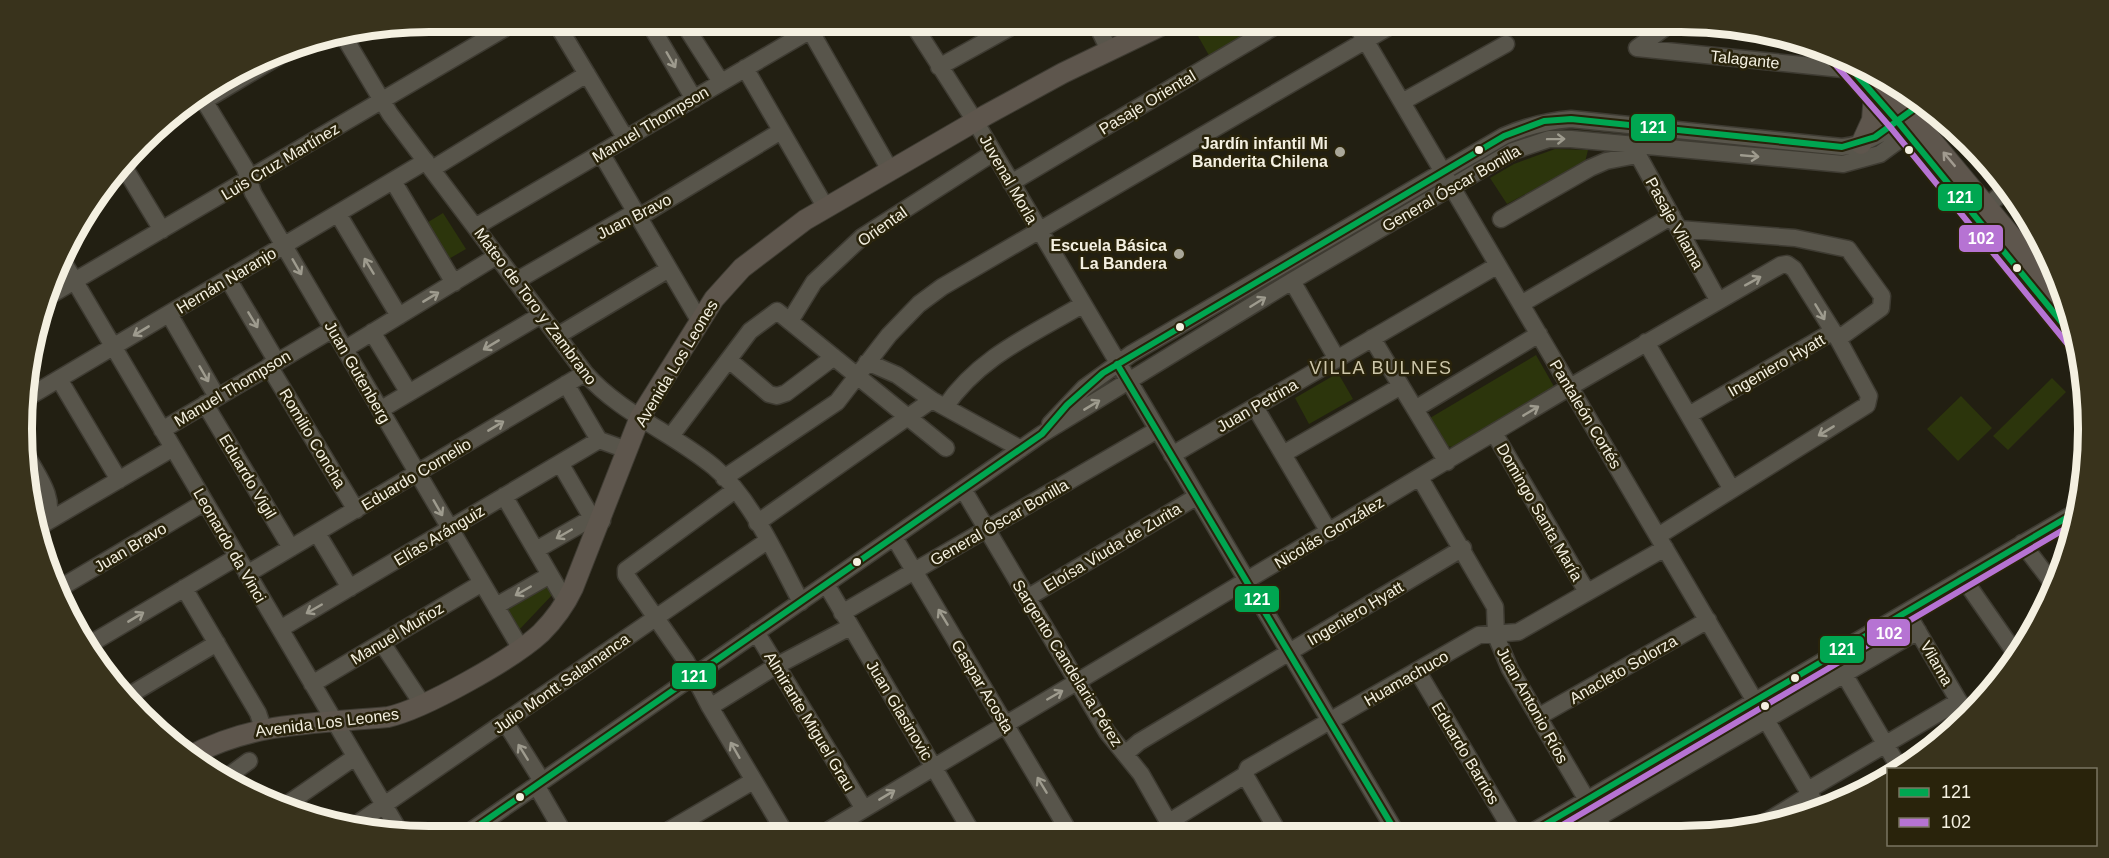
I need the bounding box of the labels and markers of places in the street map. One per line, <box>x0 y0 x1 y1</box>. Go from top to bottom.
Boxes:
place label: Jardín infantil Mi Banderita Chilena <box>1192 135 1328 170</box>
unlabelled marker <box>1473 144 1485 156</box>
unlabelled marker <box>1903 144 1915 156</box>
marker: Jardín infantil Mi Banderita Chilena <box>1333 145 1347 159</box>
place label: Escuela Básica La Bandera <box>1050 237 1167 272</box>
marker: Escuela Básica La Bandera <box>1172 247 1186 261</box>
unlabelled marker <box>2011 262 2023 274</box>
unlabelled marker <box>1174 321 1186 333</box>
unlabelled marker <box>851 556 863 568</box>
unlabelled marker <box>1789 672 1801 684</box>
unlabelled marker <box>1759 700 1771 712</box>
unlabelled marker <box>514 791 526 803</box>

